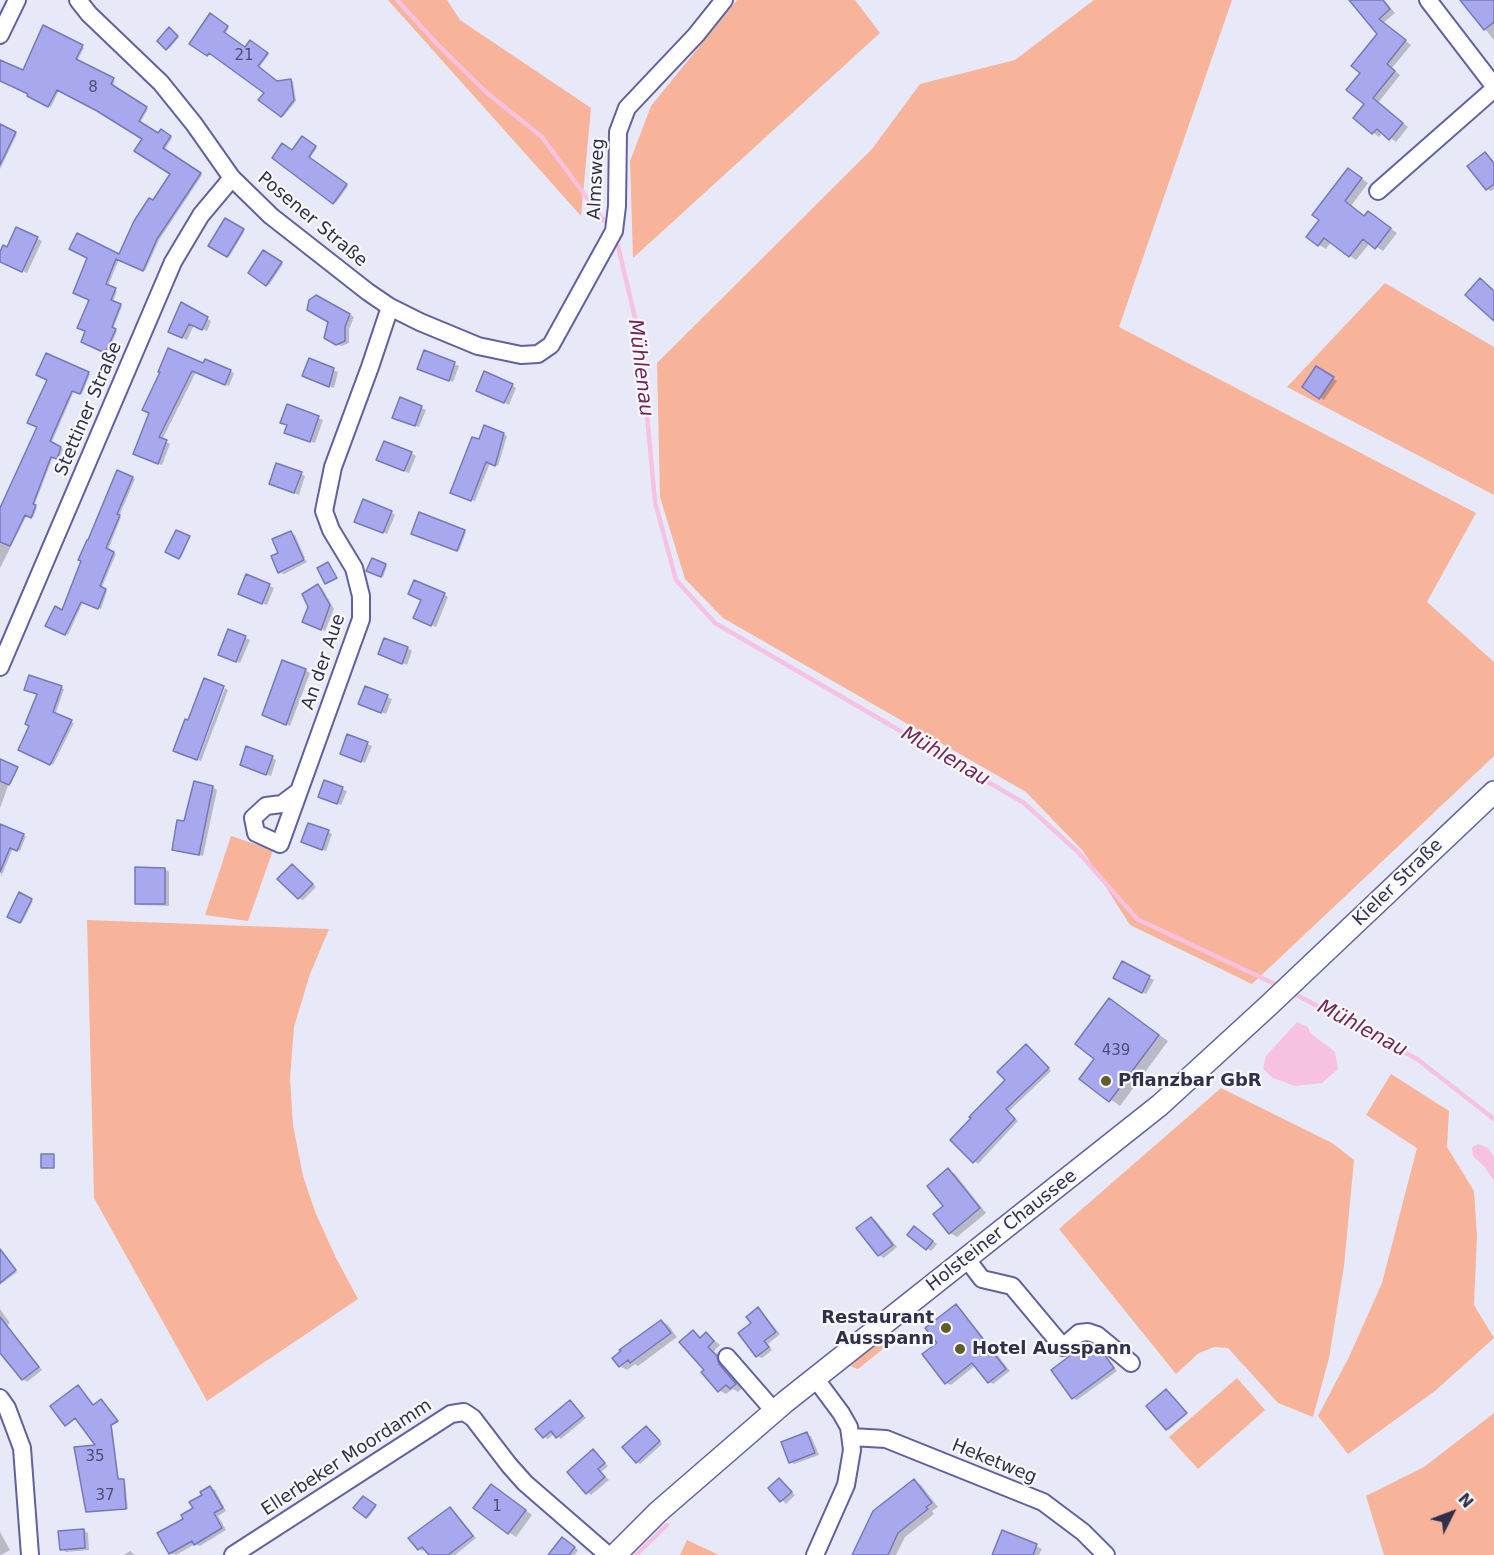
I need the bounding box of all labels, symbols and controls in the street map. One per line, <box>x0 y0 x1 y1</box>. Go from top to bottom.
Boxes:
house number: 21 <box>234 47 254 65</box>
house number: 8 <box>88 79 98 97</box>
street label: Almsweg <box>584 138 610 220</box>
street label: Posener Straße <box>253 168 371 272</box>
water label: Mühlenau <box>622 318 658 418</box>
street label: Stettiner Straße <box>51 339 127 479</box>
street label: An der Aue <box>298 611 350 713</box>
water label: Mühlenau <box>897 722 993 792</box>
street label: Kieler Straße <box>1349 835 1447 931</box>
water label: Mühlenau <box>1313 995 1411 1063</box>
house number: 439 <box>1102 1042 1130 1060</box>
place label: Pflanzbar GbR <box>1118 1070 1262 1092</box>
marker: Pflanzbar GbR <box>1099 1074 1113 1088</box>
street label: Holsteiner Chaussee <box>922 1166 1082 1296</box>
place label: Restaurant Ausspann <box>821 1307 934 1350</box>
marker: Restaurant Ausspann <box>939 1321 953 1335</box>
place label: Hotel Ausspann <box>972 1338 1132 1360</box>
marker: Hotel Ausspann <box>953 1342 967 1356</box>
street label: Ellerbeker Moordamm <box>258 1395 436 1521</box>
street label: Heketweg <box>948 1435 1040 1489</box>
house number: 35 <box>85 1448 105 1466</box>
north arrow <box>1422 1483 1482 1543</box>
house number: 37 <box>95 1487 115 1505</box>
text: N <box>1454 1489 1477 1512</box>
house number: 1 <box>492 1498 502 1516</box>

